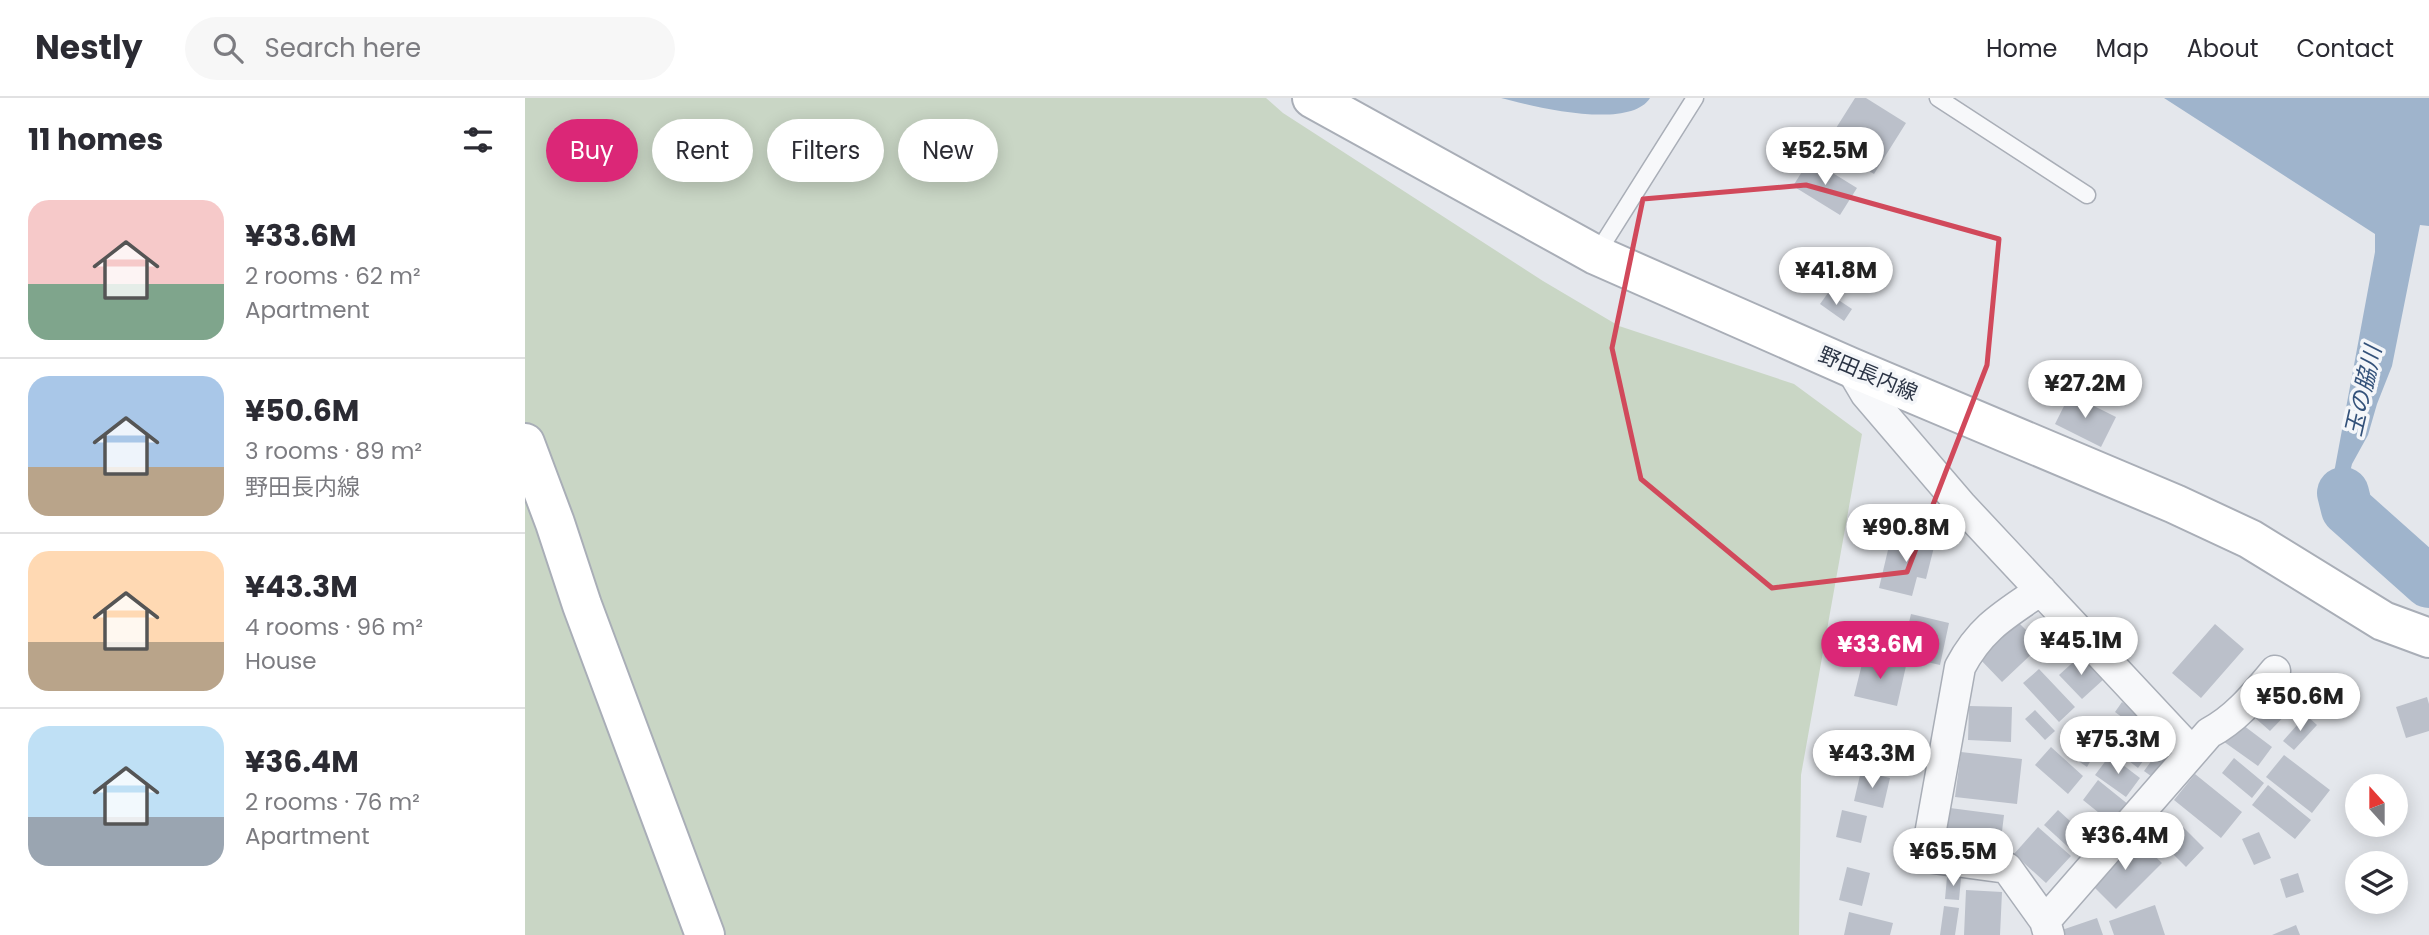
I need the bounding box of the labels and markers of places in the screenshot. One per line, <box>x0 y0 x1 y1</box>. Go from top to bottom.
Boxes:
pin: ¥52.5M <box>1768 127 1882 187</box>
pin: ¥41.8M <box>1779 248 1893 307</box>
pin: ¥27.2M <box>2028 360 2142 420</box>
pin: ¥90.8M <box>1849 504 1963 564</box>
pin: ¥45.1M <box>2024 618 2138 677</box>
pin: ¥33.6M <box>1823 622 1937 681</box>
pin: ¥50.6M <box>2243 674 2357 733</box>
pin: ¥75.3M <box>2061 716 2175 776</box>
pin: ¥43.3M <box>1815 730 1929 790</box>
pin: ¥36.4M <box>2068 812 2182 872</box>
pin: ¥65.5M <box>1896 828 2010 888</box>

